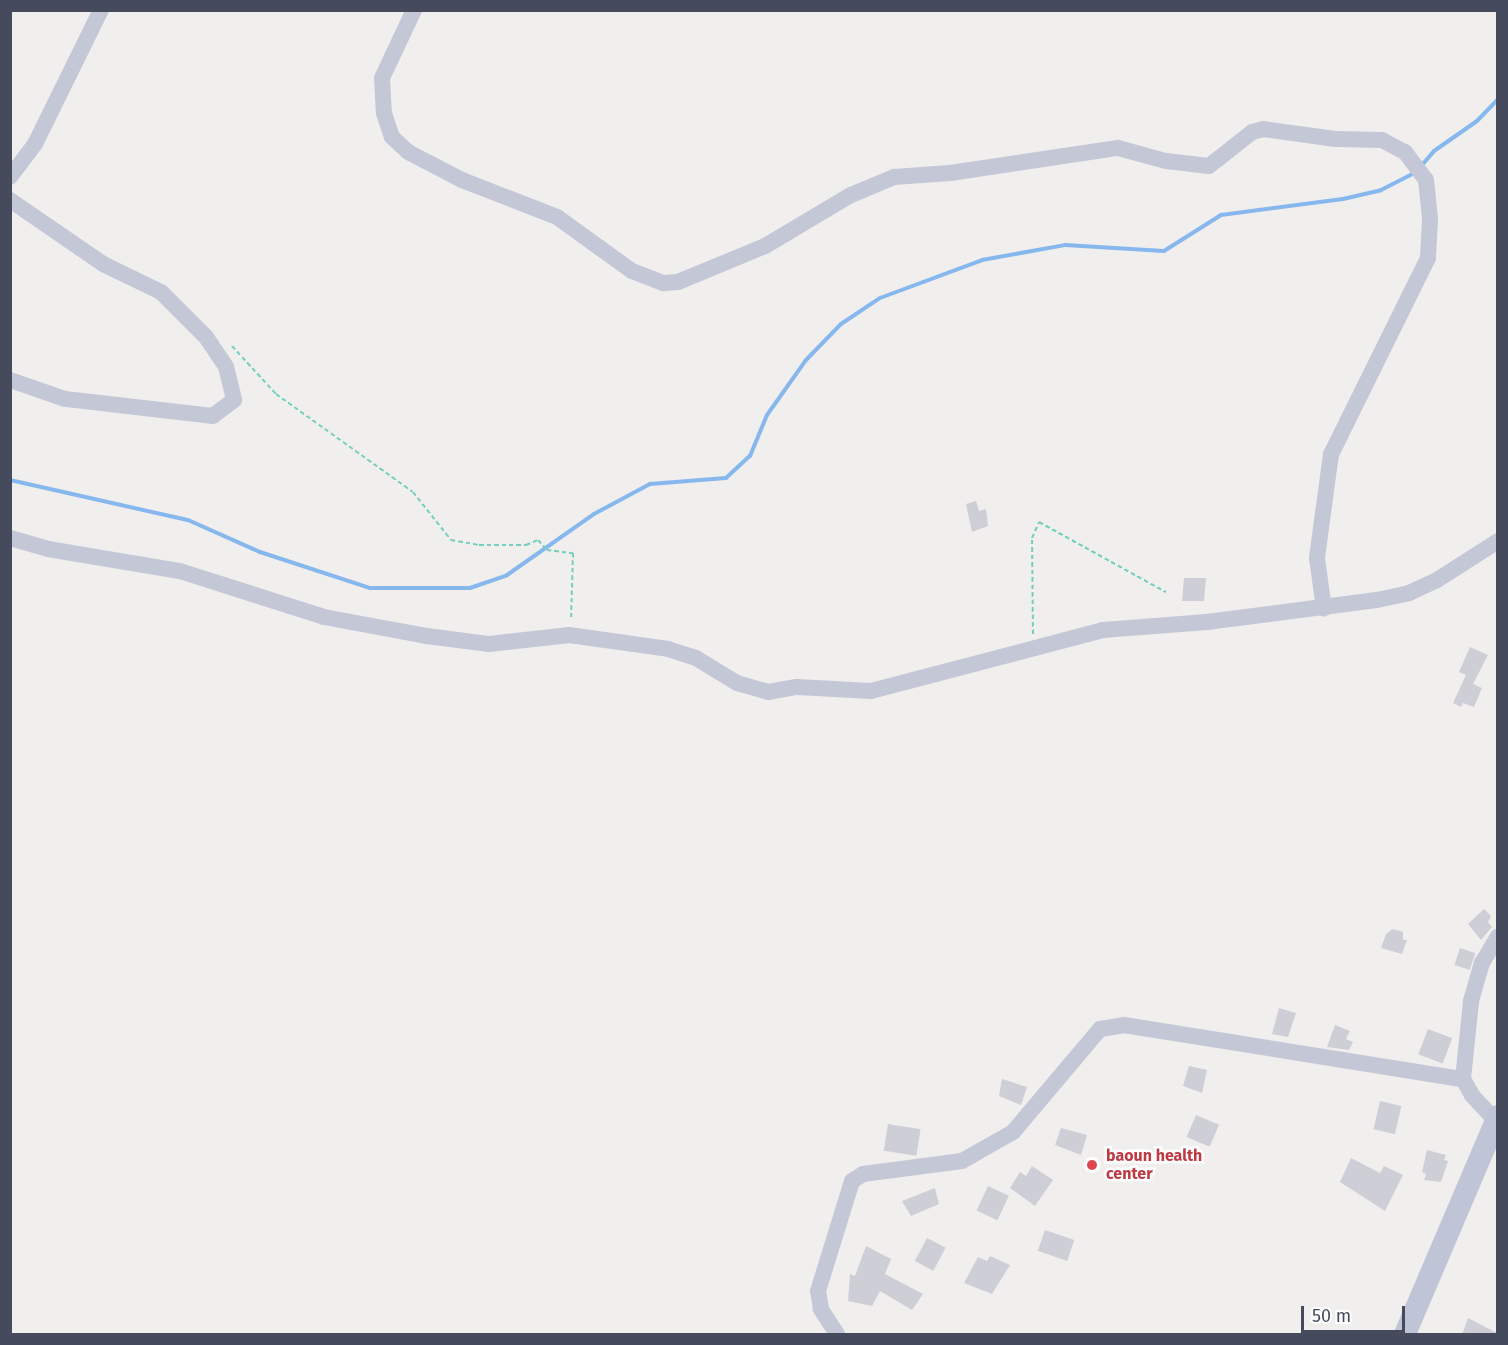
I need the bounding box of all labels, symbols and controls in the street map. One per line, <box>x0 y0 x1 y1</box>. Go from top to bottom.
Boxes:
place label: baoun health center <box>1106 1146 1202 1184</box>
marker: baoun health center <box>1083 1156 1101 1174</box>
scale bar <box>1304 1294 1408 1332</box>
text: 50 m <box>1312 1305 1351 1327</box>

